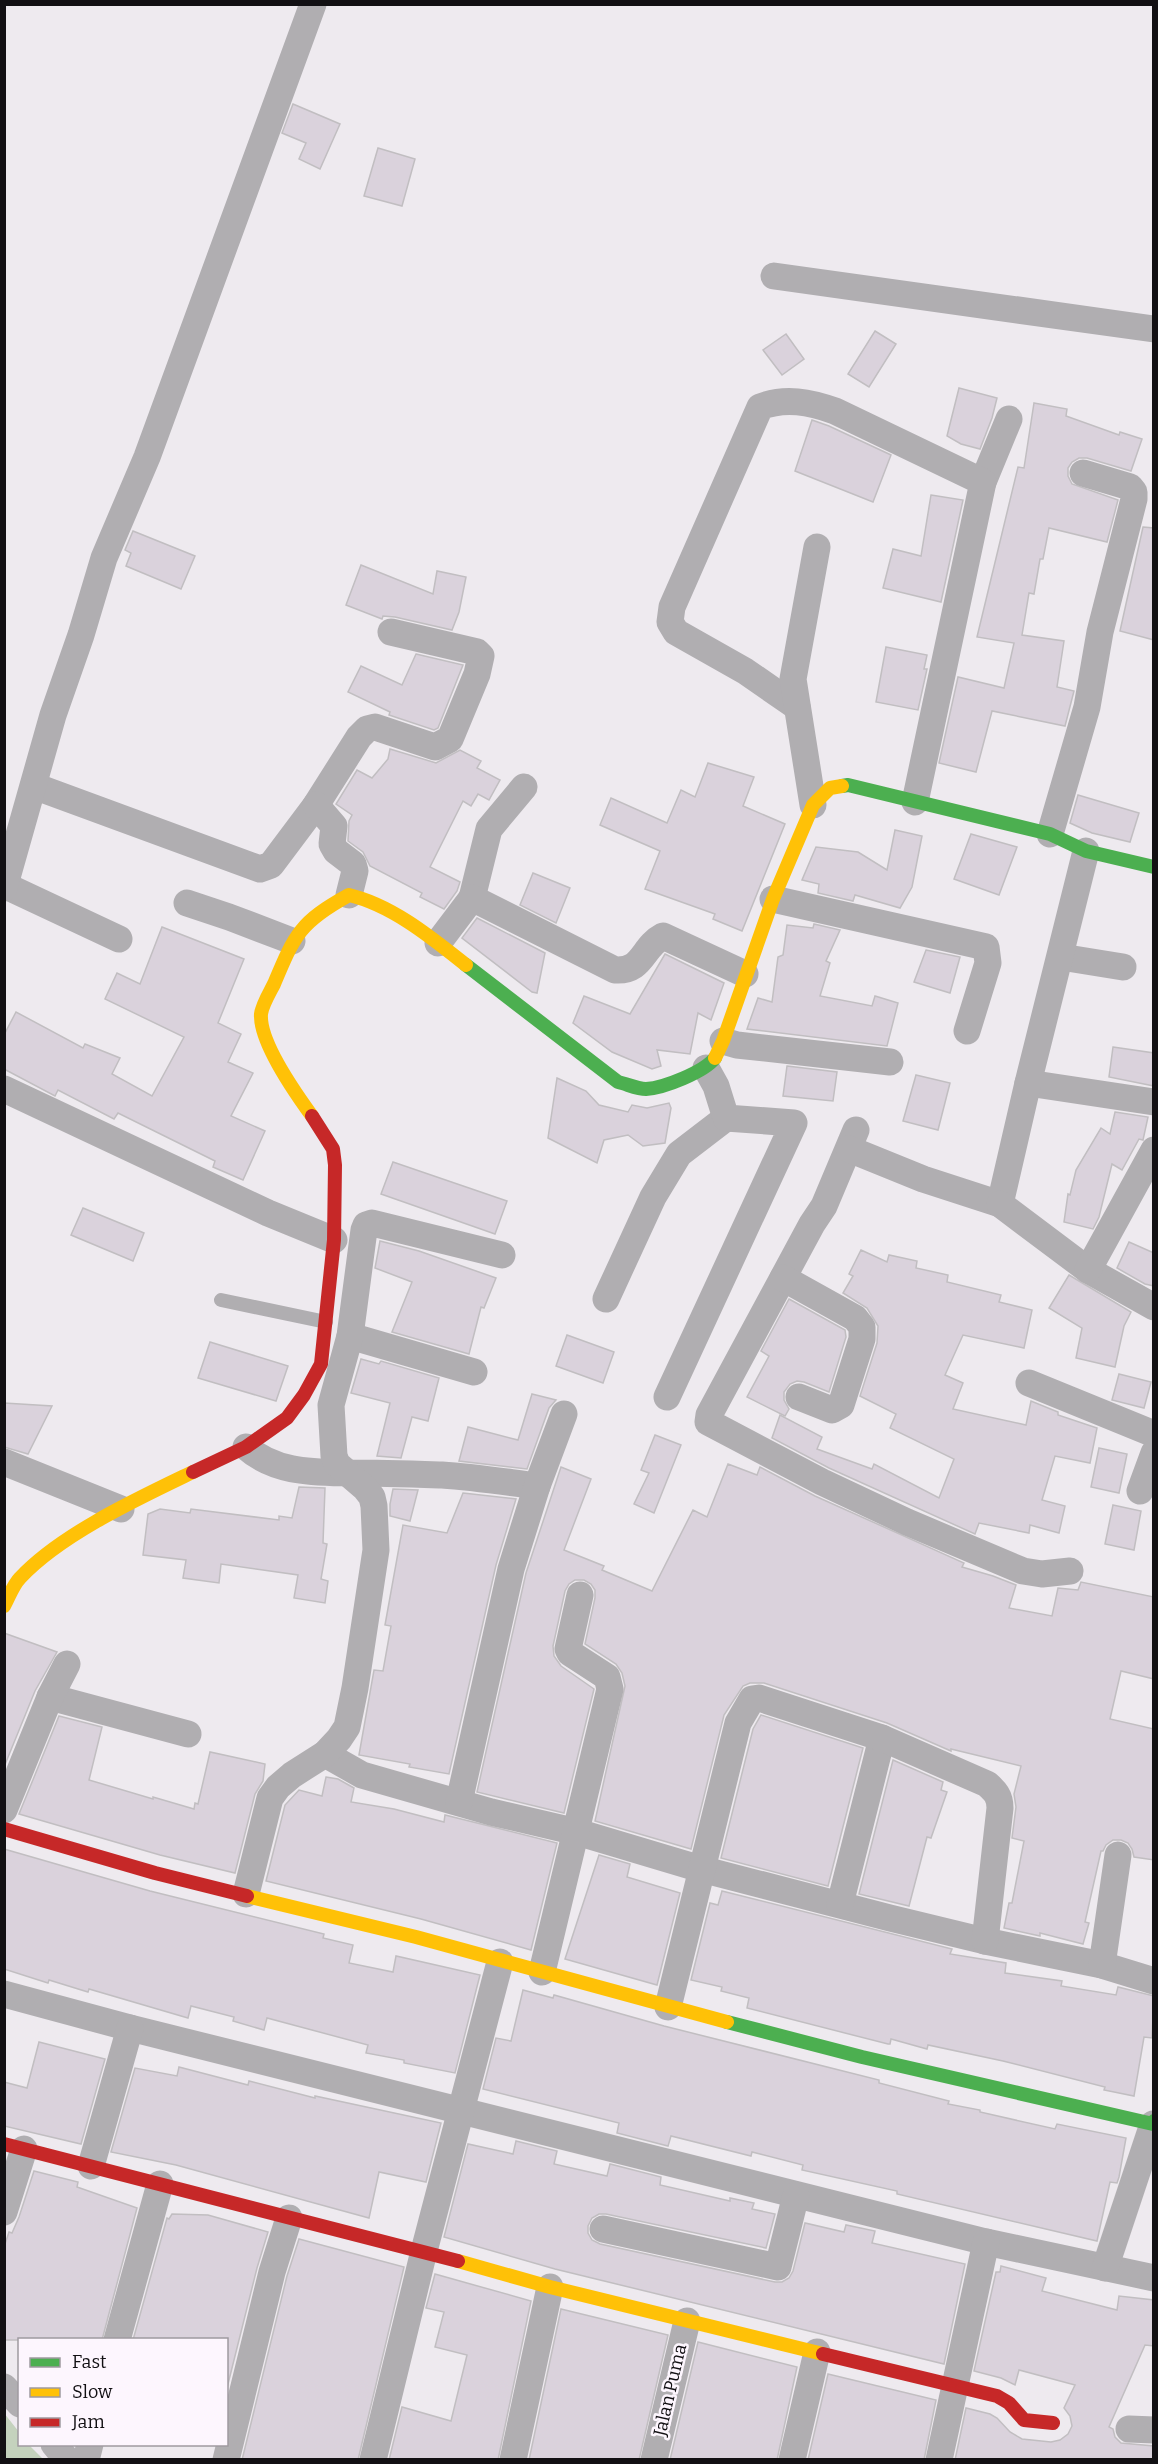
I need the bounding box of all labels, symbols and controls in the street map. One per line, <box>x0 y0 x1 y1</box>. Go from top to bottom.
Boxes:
legend <box>18 2338 228 2446</box>
street label: Jalan Puma <box>648 2342 691 2439</box>
text: Fast <box>72 2351 107 2373</box>
text: Slow <box>72 2381 113 2403</box>
text: Jam <box>71 2411 105 2433</box>

